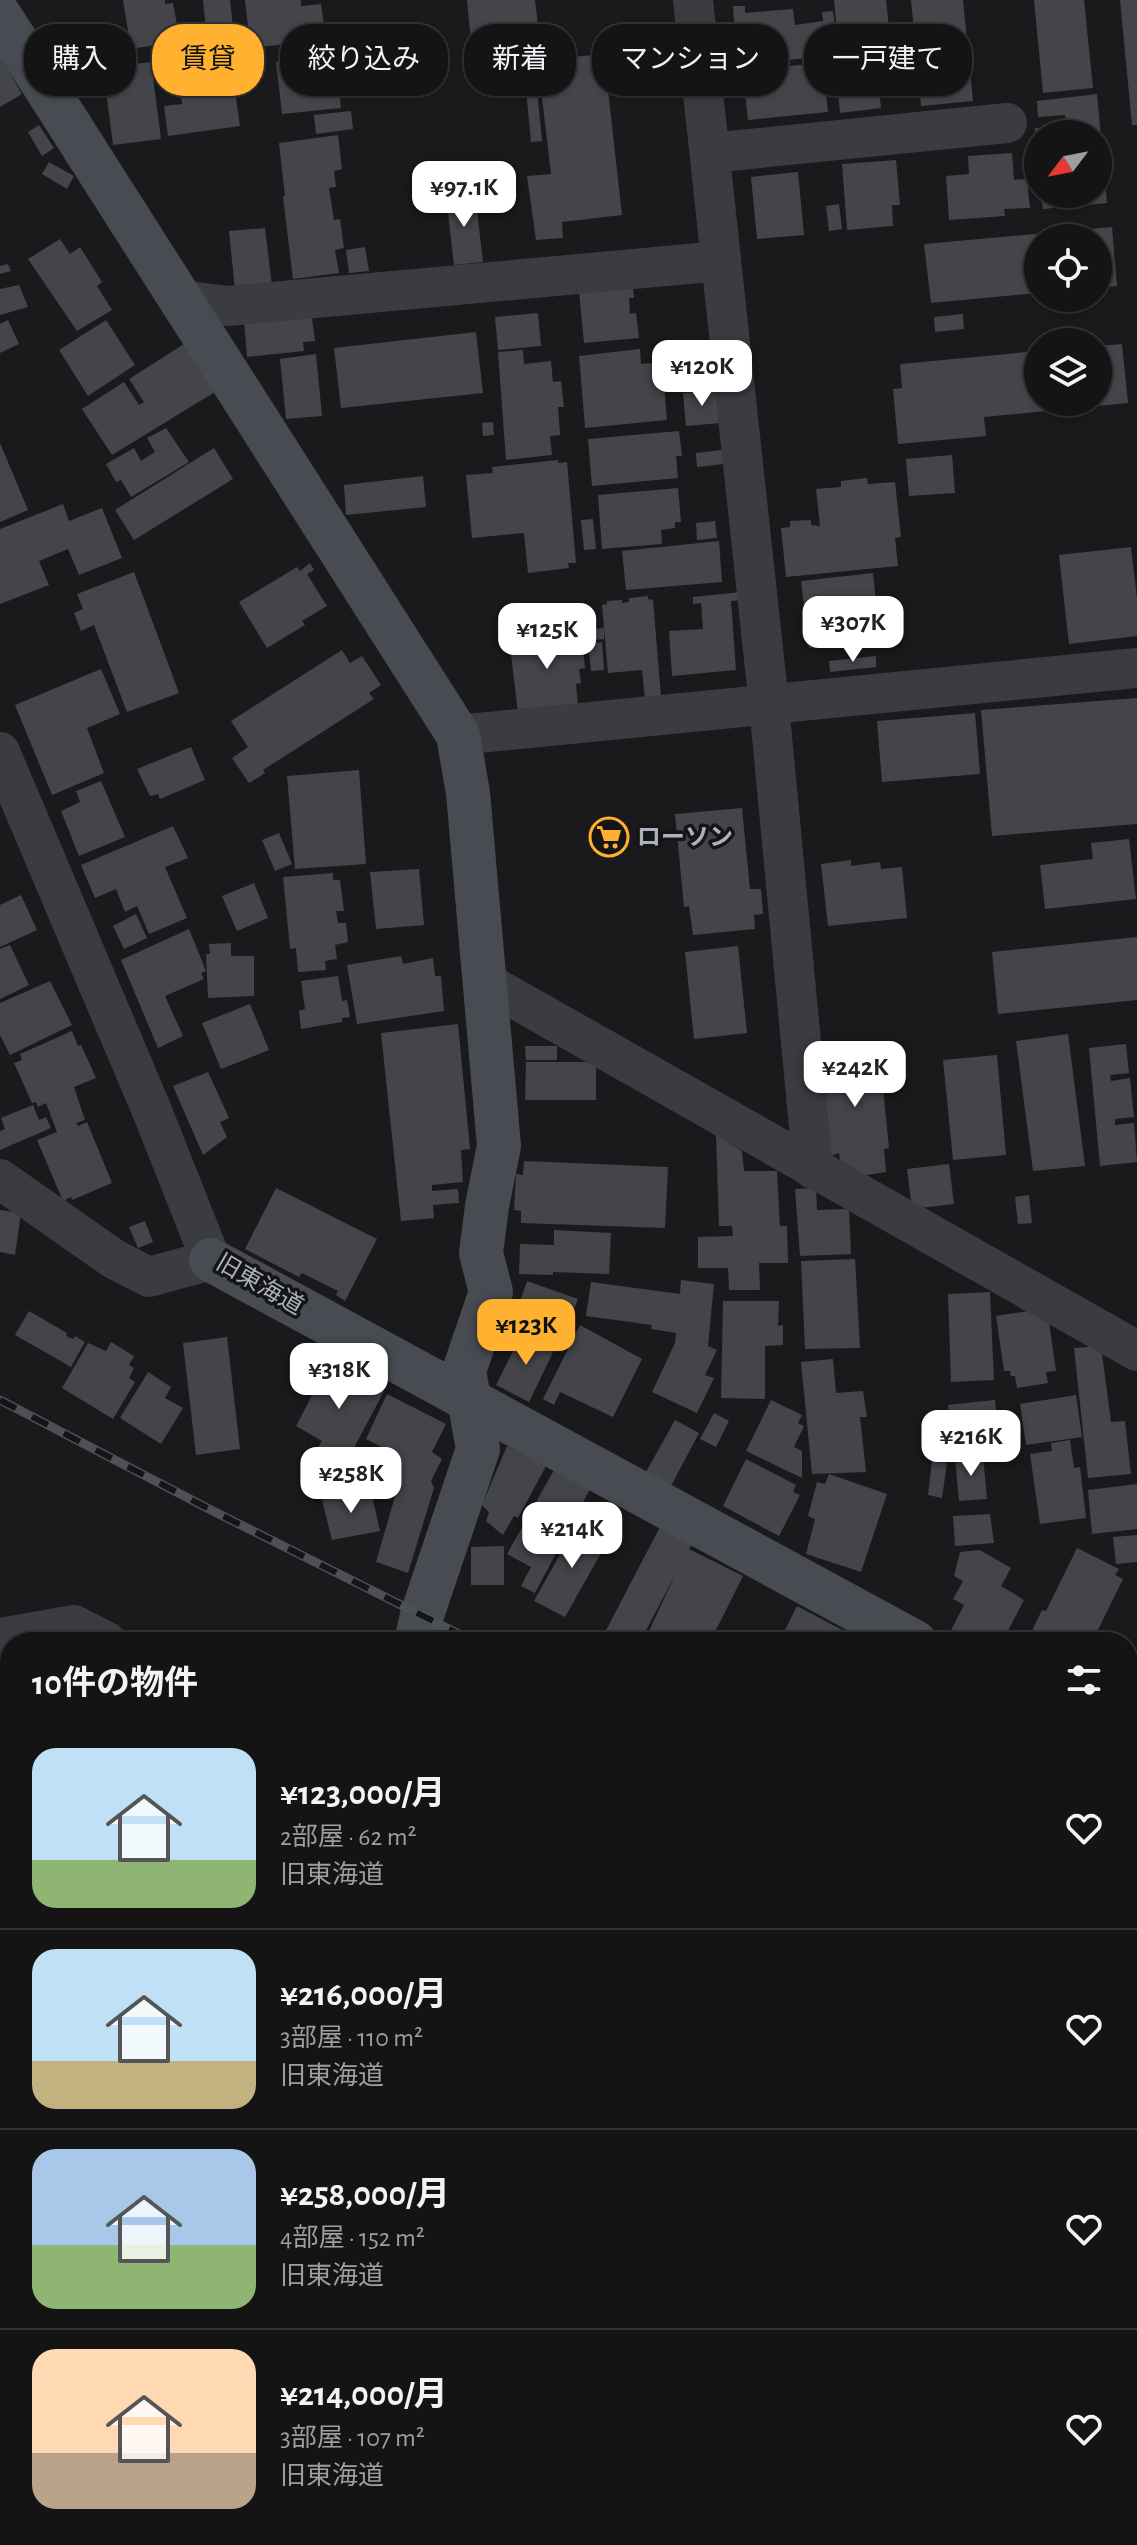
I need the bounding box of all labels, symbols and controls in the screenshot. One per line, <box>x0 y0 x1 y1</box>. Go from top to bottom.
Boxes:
chip: 購入 <box>24 24 136 96</box>
chip: 賃貸 <box>152 24 264 96</box>
chip: 絞り込み <box>280 24 448 96</box>
chip: 新着 <box>464 24 576 96</box>
chip: マンション <box>592 24 788 96</box>
chip: 一戸建て <box>804 24 972 96</box>
north arrow <box>1024 120 1112 208</box>
map controls <box>1024 120 1112 416</box>
pin: ¥97.1K <box>399 161 529 229</box>
text: ¥97.1K <box>430 174 498 200</box>
button: locate <box>1024 224 1112 312</box>
button: layers <box>1024 328 1112 416</box>
pin: ¥120K <box>646 340 758 408</box>
text: ¥120K <box>670 353 734 379</box>
pin: ¥307K <box>797 596 909 664</box>
pin: ¥125K <box>491 603 603 671</box>
text: ¥307K <box>821 609 885 635</box>
text: ¥125K <box>516 616 578 642</box>
supermarket icon: ローソン <box>588 816 630 858</box>
place label: ローソン <box>637 826 733 850</box>
pin: ¥242K <box>799 1041 911 1109</box>
text: ¥242K <box>822 1054 888 1080</box>
street label: 旧東海道 <box>212 1249 308 1319</box>
pin: ¥123K <box>470 1299 582 1367</box>
text: ¥123K <box>495 1312 557 1338</box>
pin: ¥318K <box>283 1343 395 1411</box>
text: ¥318K <box>308 1356 370 1382</box>
pin: ¥216K <box>915 1410 1027 1478</box>
text: ¥216K <box>939 1423 1003 1449</box>
pin: ¥258K <box>295 1447 407 1515</box>
text: ¥258K <box>318 1460 384 1486</box>
pin: ¥214K <box>516 1502 628 1570</box>
text: ¥214K <box>540 1515 604 1541</box>
icon: filters <box>1062 1658 1106 1702</box>
text: 10件の物件 <box>32 1667 198 1701</box>
text: ¥123,000/月 <box>280 1777 445 1811</box>
icon: home <box>96 1780 192 1876</box>
icon: heart <box>1062 1806 1106 1850</box>
text: 2部屋 · 62 m² <box>280 1824 417 1850</box>
text: 旧東海道 <box>280 1862 384 1888</box>
text: ¥216,000/月 <box>280 1978 447 2012</box>
icon: home <box>96 1981 192 2077</box>
icon: heart <box>1062 2007 1106 2051</box>
text: 3部屋 · 110 m² <box>280 2025 423 2051</box>
text: 旧東海道 <box>280 2063 384 2089</box>
text: ¥258,000/月 <box>280 2178 450 2212</box>
icon: home <box>96 2181 192 2277</box>
icon: heart <box>1062 2207 1106 2251</box>
text: 4部屋 · 152 m² <box>280 2225 425 2251</box>
text: 旧東海道 <box>280 2263 384 2289</box>
text: ¥214,000/月 <box>280 2378 448 2412</box>
icon: home <box>96 2381 192 2477</box>
icon: heart <box>1062 2407 1106 2451</box>
text: 3部屋 · 107 m² <box>280 2425 425 2451</box>
text: 旧東海道 <box>280 2463 384 2489</box>

